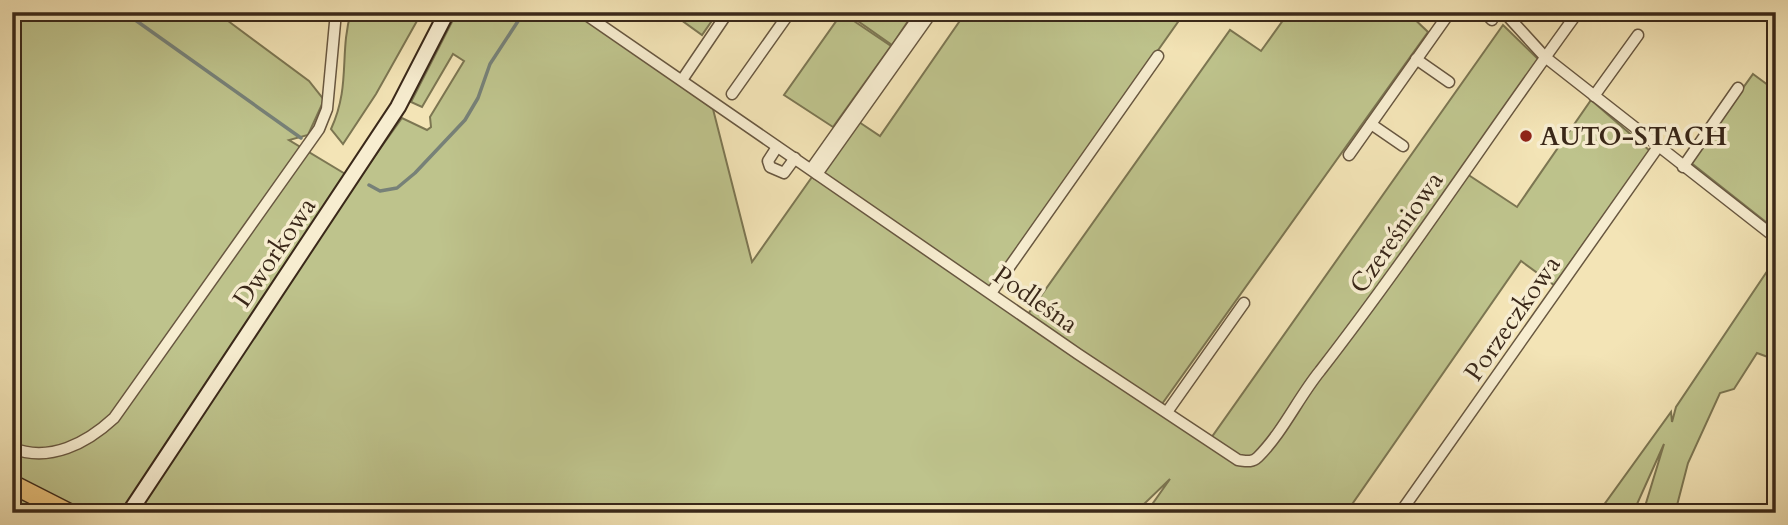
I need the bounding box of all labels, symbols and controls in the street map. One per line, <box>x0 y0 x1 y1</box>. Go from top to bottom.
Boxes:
place label: AUTO-STACH <box>1540 119 1727 154</box>
marker: AUTO-STACH <box>1518 128 1534 144</box>
street label: Czereśniowa <box>1341 164 1451 300</box>
street label: Dworkowa <box>225 190 324 314</box>
street label: Porzeczkowa <box>1456 249 1569 388</box>
street label: Podleśna <box>986 257 1085 341</box>

